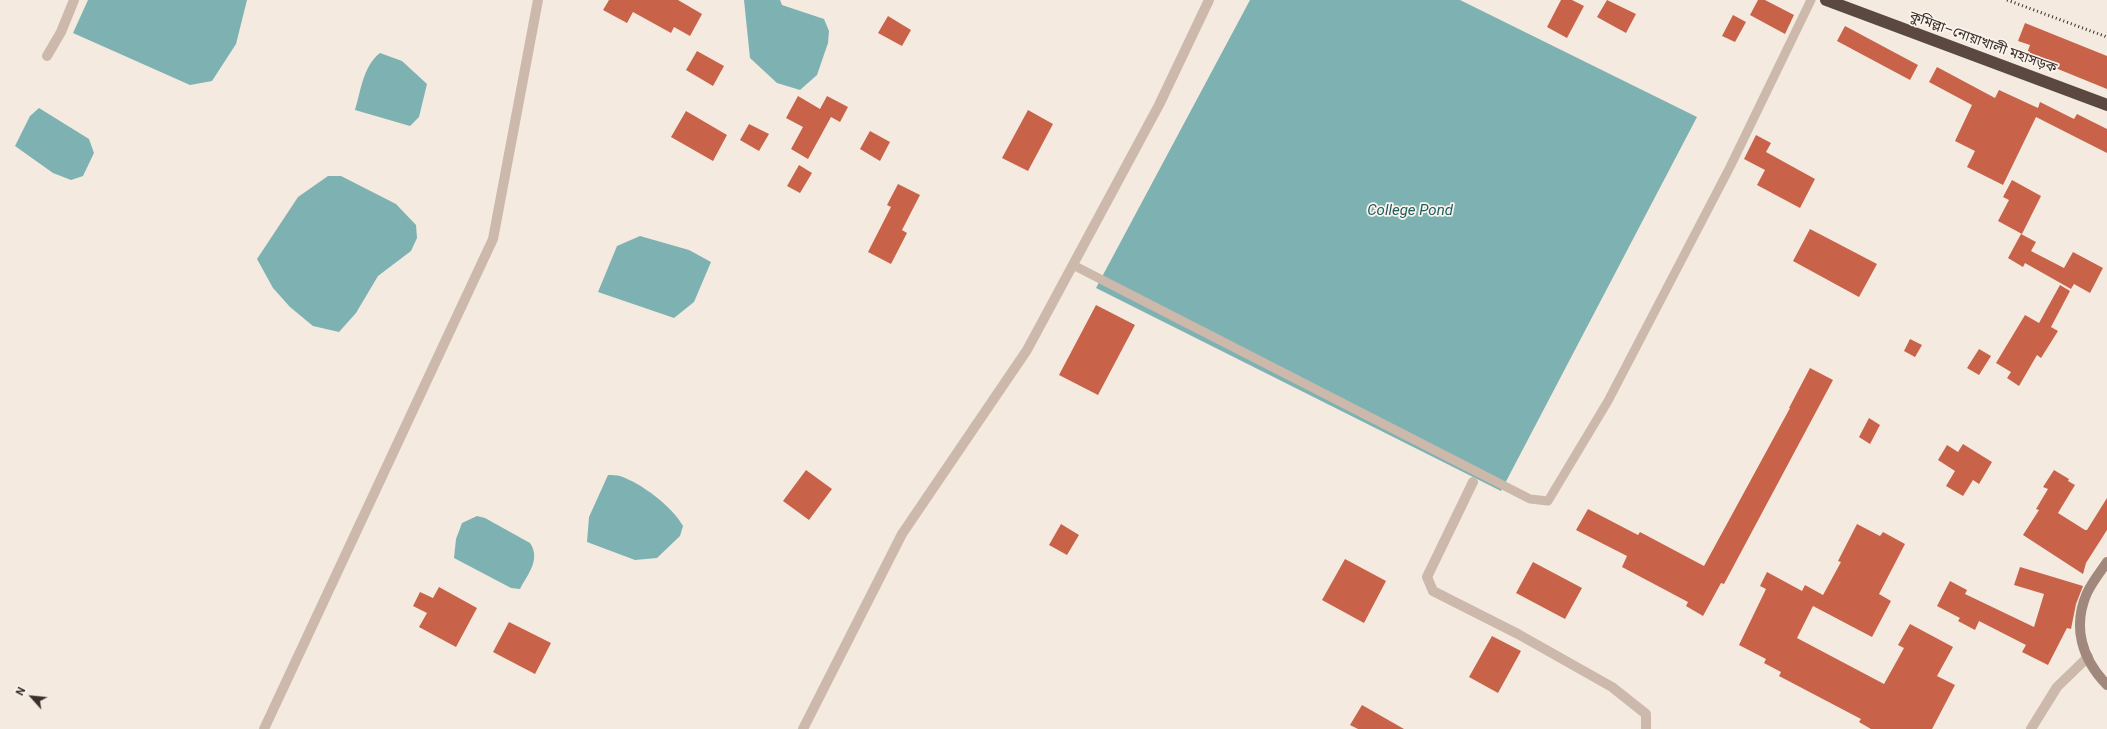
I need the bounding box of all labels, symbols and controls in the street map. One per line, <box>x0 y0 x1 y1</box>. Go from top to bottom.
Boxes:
street label: কুমিল্লা–নোয়াখালী মহাসড়ক <box>1907 8 2059 78</box>
water label: College Pond <box>1367 202 1453 220</box>
north arrow <box>12 677 52 717</box>
text: N <box>13 685 28 698</box>

